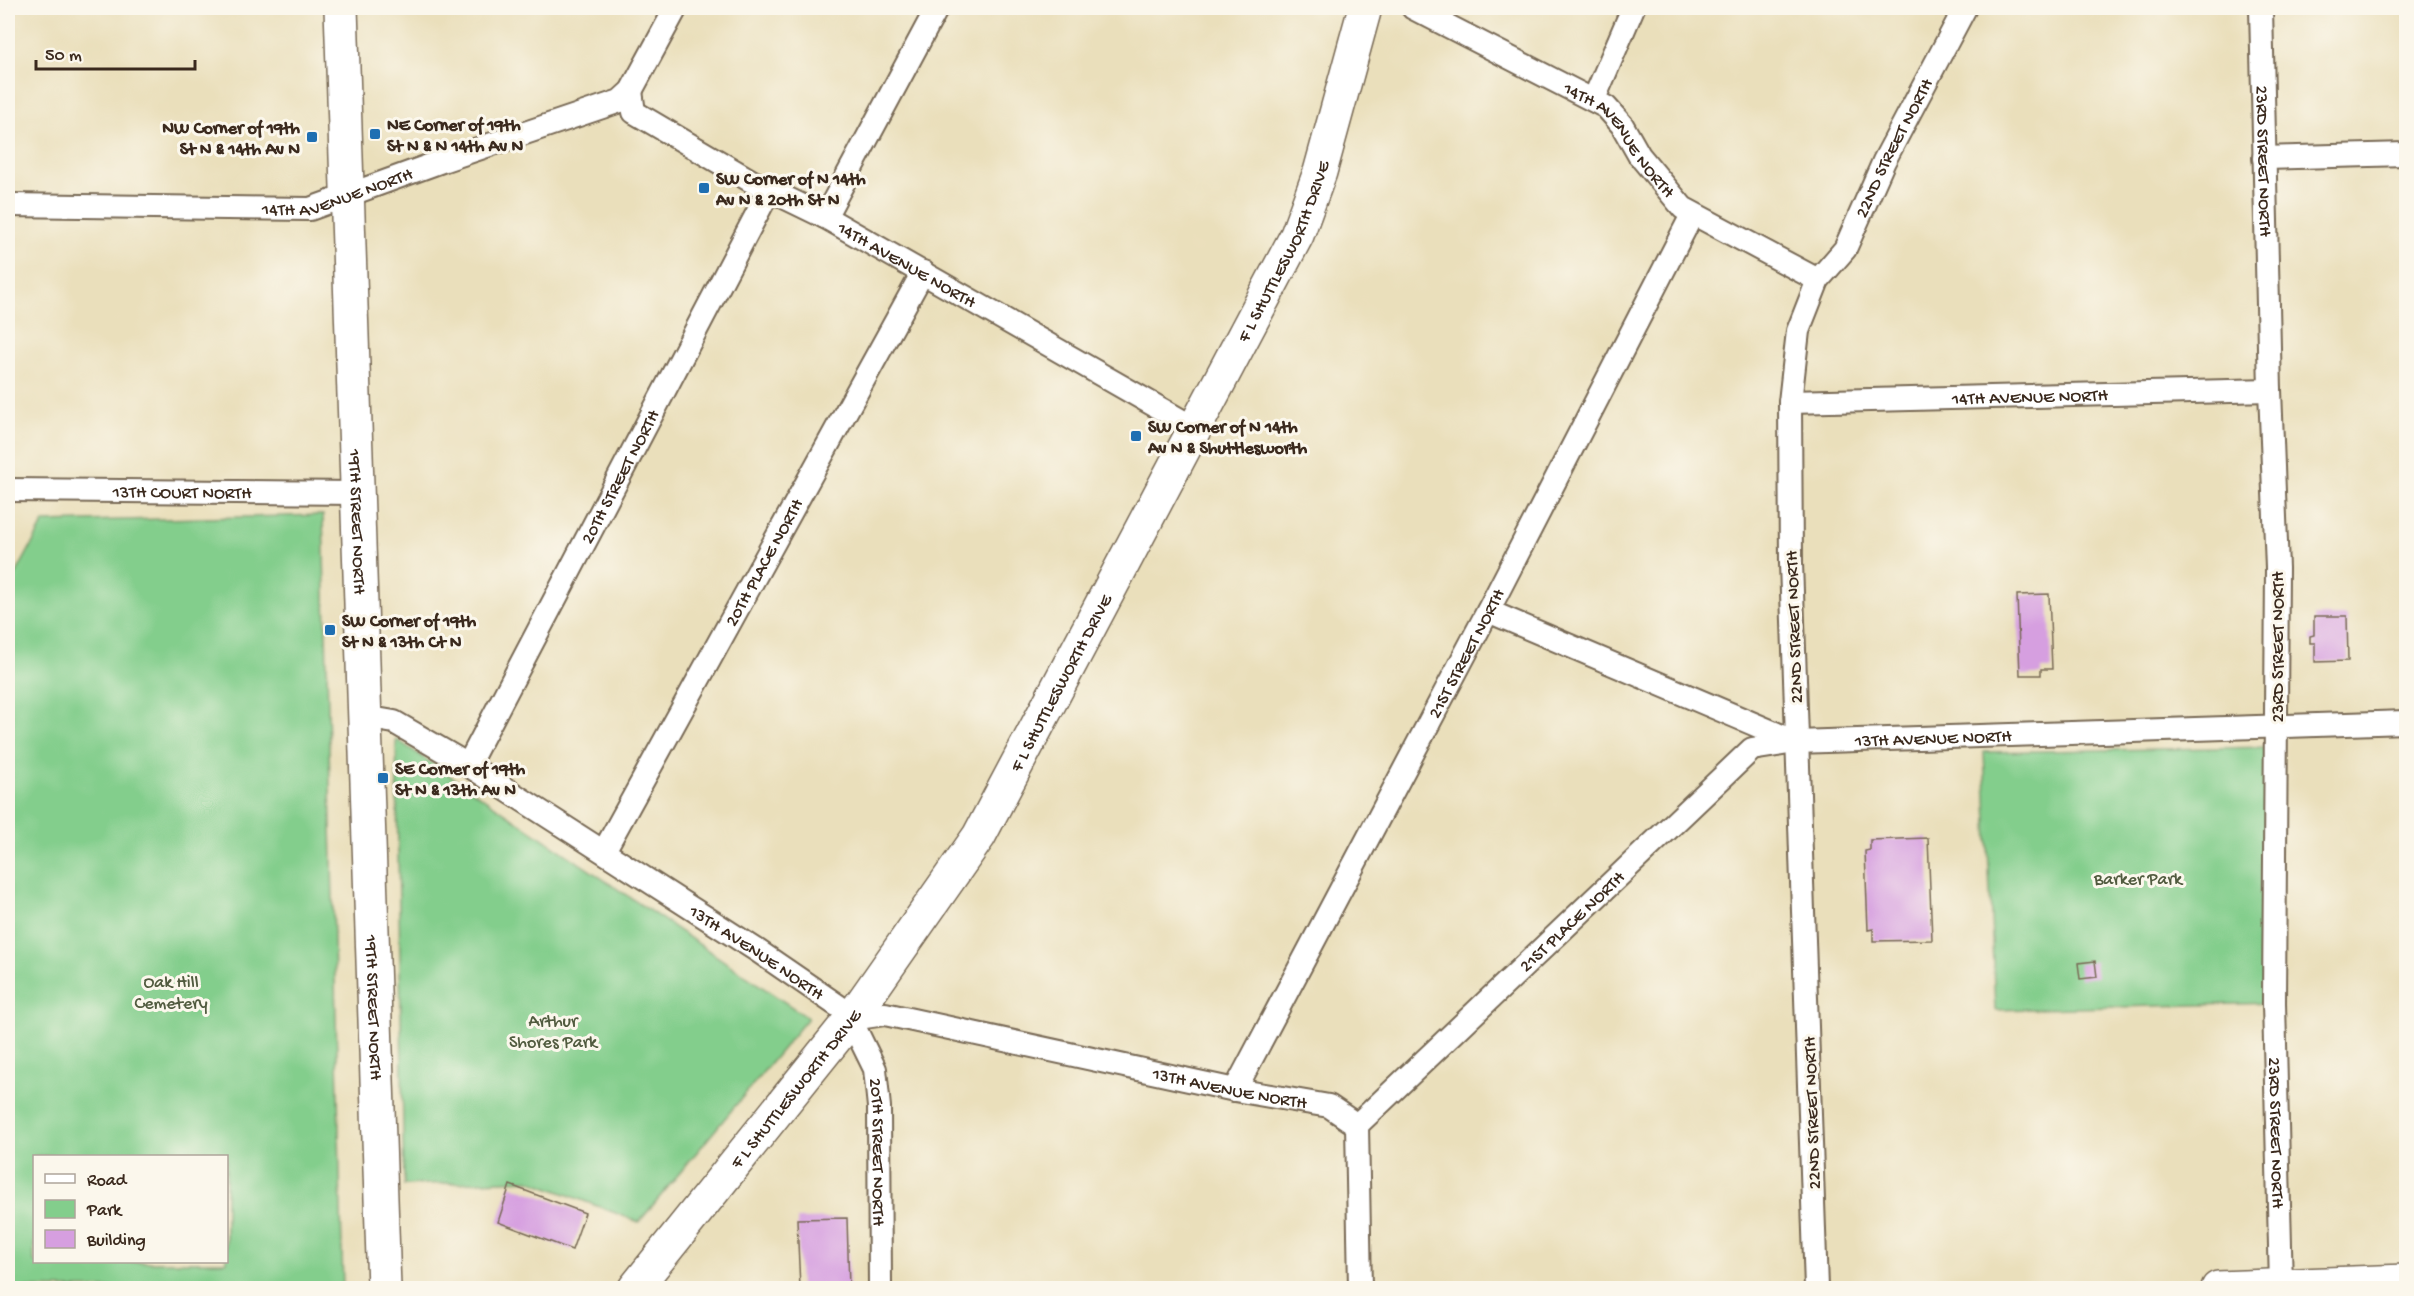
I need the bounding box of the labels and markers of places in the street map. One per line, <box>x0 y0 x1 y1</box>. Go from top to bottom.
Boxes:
place label: NE Corner of 19th St N & N 14th Av N <box>387 116 523 158</box>
place label: NW Corner of 19th St N & 14th Av N <box>162 119 300 161</box>
marker: NE Corner of 19th St N & N 14th Av N <box>368 127 382 141</box>
marker: NW Corner of 19th St N & 14th Av N <box>305 130 319 144</box>
place label: SW Corner of N 14th Av N & 20th St N <box>715 170 866 212</box>
marker: SW Corner of N 14th Av N & 20th St N <box>697 181 711 195</box>
place label: SW Corner of N 14th Av N & Shuttlesworth <box>1147 418 1307 460</box>
marker: SW Corner of N 14th Av N & Shuttlesworth <box>1129 429 1143 443</box>
place label: SW Corner of 19th St N & 13th Ct N <box>342 612 477 654</box>
marker: SW Corner of 19th St N & 13th Ct N <box>323 623 337 637</box>
place label: SE Corner of 19th St N & 13th Av N <box>395 760 526 802</box>
marker: SE Corner of 19th St N & 13th Av N <box>376 771 390 785</box>

